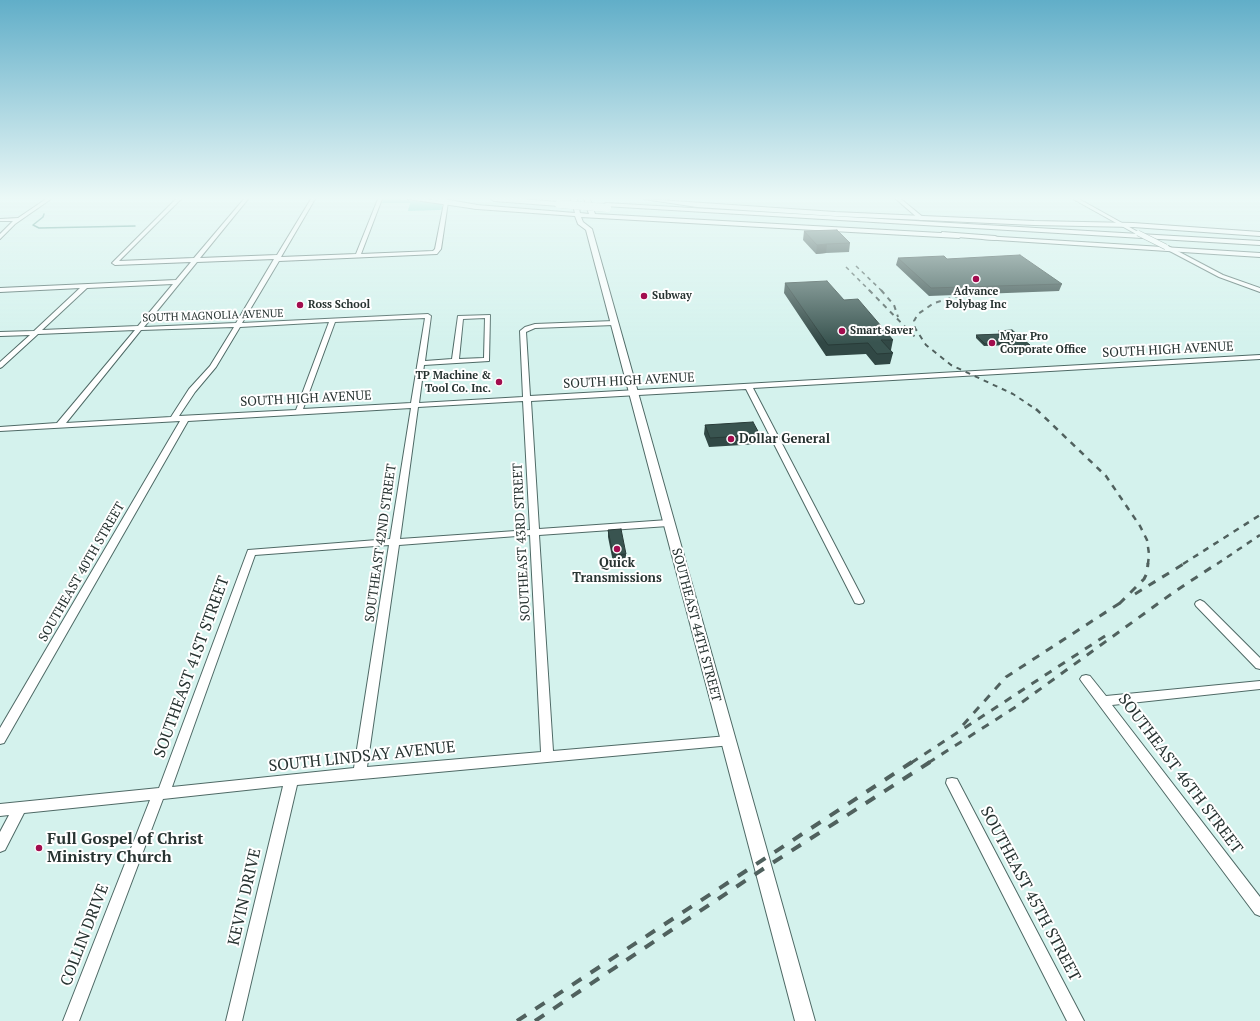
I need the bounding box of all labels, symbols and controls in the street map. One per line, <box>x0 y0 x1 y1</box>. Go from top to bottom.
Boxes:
marker: Advance Polybag Inc <box>971 274 981 284</box>
place label: Advance Polybag Inc <box>946 285 1006 311</box>
place label: Subway <box>652 289 692 303</box>
marker: Subway <box>639 291 649 301</box>
place label: Ross School <box>308 298 370 312</box>
marker: Ross School <box>295 300 305 310</box>
street label: SOUTH MAGNOLIA AVENUE <box>142 307 284 325</box>
place label: Smart Saver <box>850 324 913 338</box>
marker: Smart Saver <box>837 326 847 336</box>
place label: Myar Pro Corporate Office <box>1000 330 1086 356</box>
marker: Myar Pro Corporate Office <box>987 338 997 348</box>
street label: SOUTH HIGH AVENUE <box>1102 339 1234 361</box>
place label: TP Machine & Tool Co. Inc. <box>415 369 491 395</box>
street label: SOUTH HIGH AVENUE <box>563 370 695 392</box>
marker: TP Machine & Tool Co. Inc. <box>494 377 504 387</box>
street label: SOUTH HIGH AVENUE <box>240 388 372 410</box>
place label: Dollar General <box>739 431 830 447</box>
marker: Dollar General <box>726 434 736 444</box>
street label: SOUTHEAST 43RD STREET <box>510 462 534 622</box>
street label: SOUTHEAST 42ND STREET <box>362 463 400 623</box>
street label: SOUTHEAST 40TH STREET <box>36 499 128 645</box>
marker: Quick Transmissions <box>612 544 622 554</box>
street label: SOUTHEAST 44TH STREET <box>668 546 724 704</box>
place label: Quick Transmissions <box>572 555 662 586</box>
street label: SOUTHEAST 41ST STREET <box>150 574 234 760</box>
street label: SOUTHEAST 46TH STREET <box>1114 690 1246 858</box>
street label: SOUTH LINDSAY AVENUE <box>268 738 456 776</box>
street label: SOUTHEAST 45TH STREET <box>976 803 1084 985</box>
place label: Full Gospel of Christ Ministry Church <box>47 829 203 867</box>
marker: Full Gospel of Christ Ministry Church <box>34 843 44 853</box>
street label: KEVIN DRIVE <box>224 846 266 948</box>
street label: COLLIN DRIVE <box>57 881 113 989</box>

